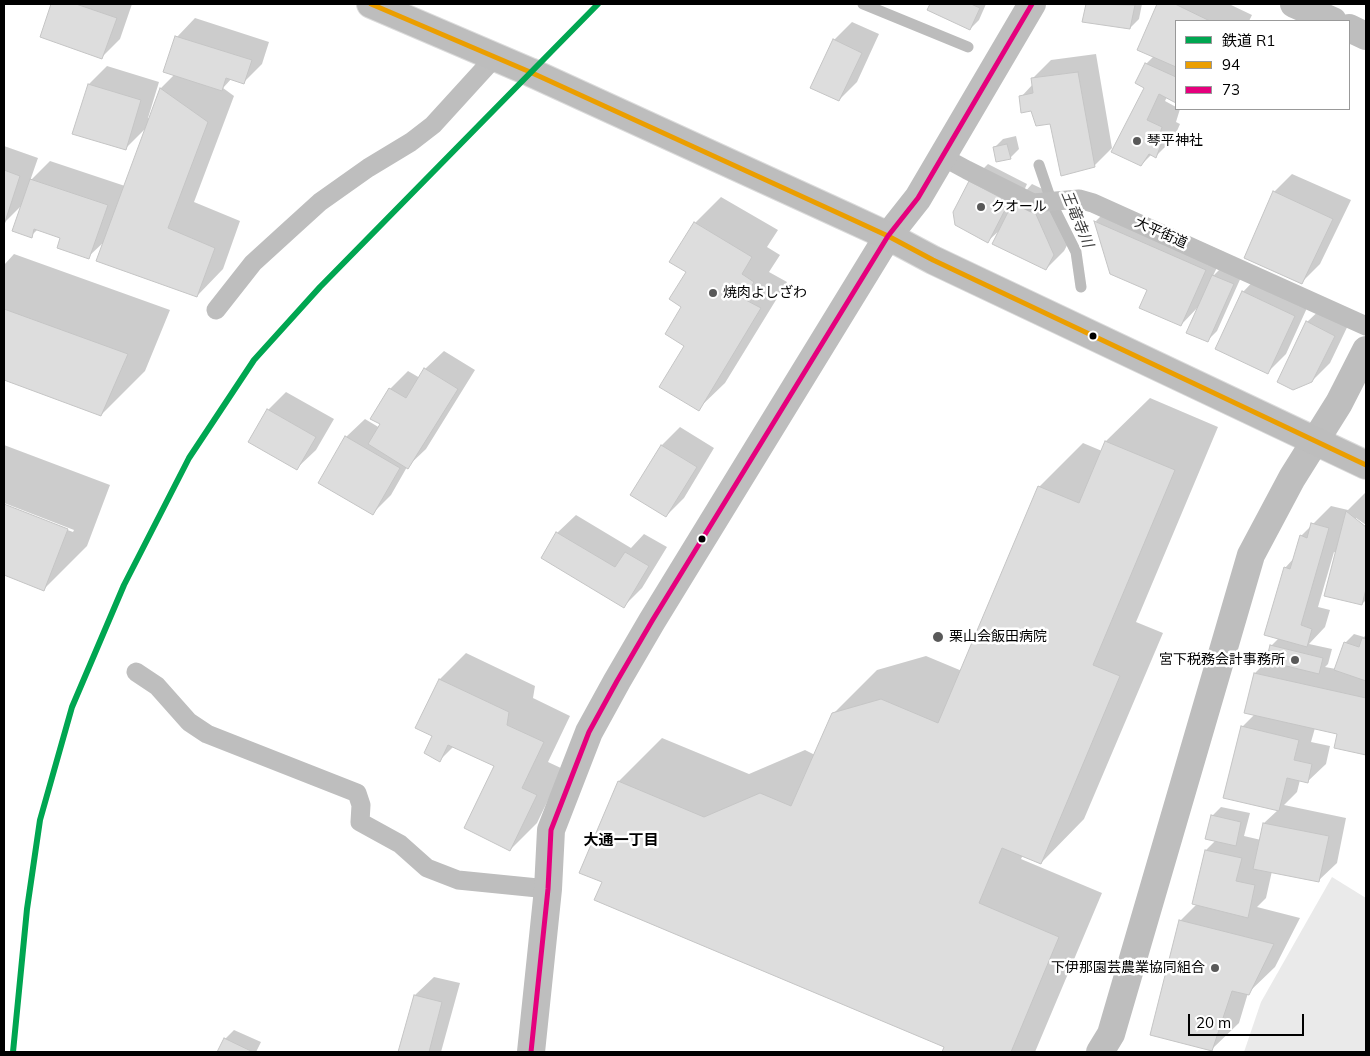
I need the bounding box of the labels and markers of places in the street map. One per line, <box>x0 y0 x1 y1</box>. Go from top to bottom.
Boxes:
place label: 琴平神社 <box>1147 133 1203 149</box>
marker: 琴平神社 <box>1131 135 1143 147</box>
place label: クオール <box>991 199 1047 215</box>
marker: クオール <box>975 201 987 213</box>
place label: 焼肉よしざわ <box>723 285 807 301</box>
marker: 焼肉よしざわ <box>707 287 719 299</box>
unlabelled marker <box>1088 331 1098 341</box>
unlabelled marker <box>697 534 707 544</box>
place label: 栗山会飯田病院 <box>949 629 1047 645</box>
marker: 栗山会飯田病院 <box>931 630 945 644</box>
place label: 宮下税務会計事務所 <box>1159 652 1285 668</box>
marker: 宮下税務会計事務所 <box>1289 654 1301 666</box>
place label: 下伊那園芸農業協同組合 <box>1051 960 1205 976</box>
marker: 下伊那園芸農業協同組合 <box>1209 962 1221 974</box>

